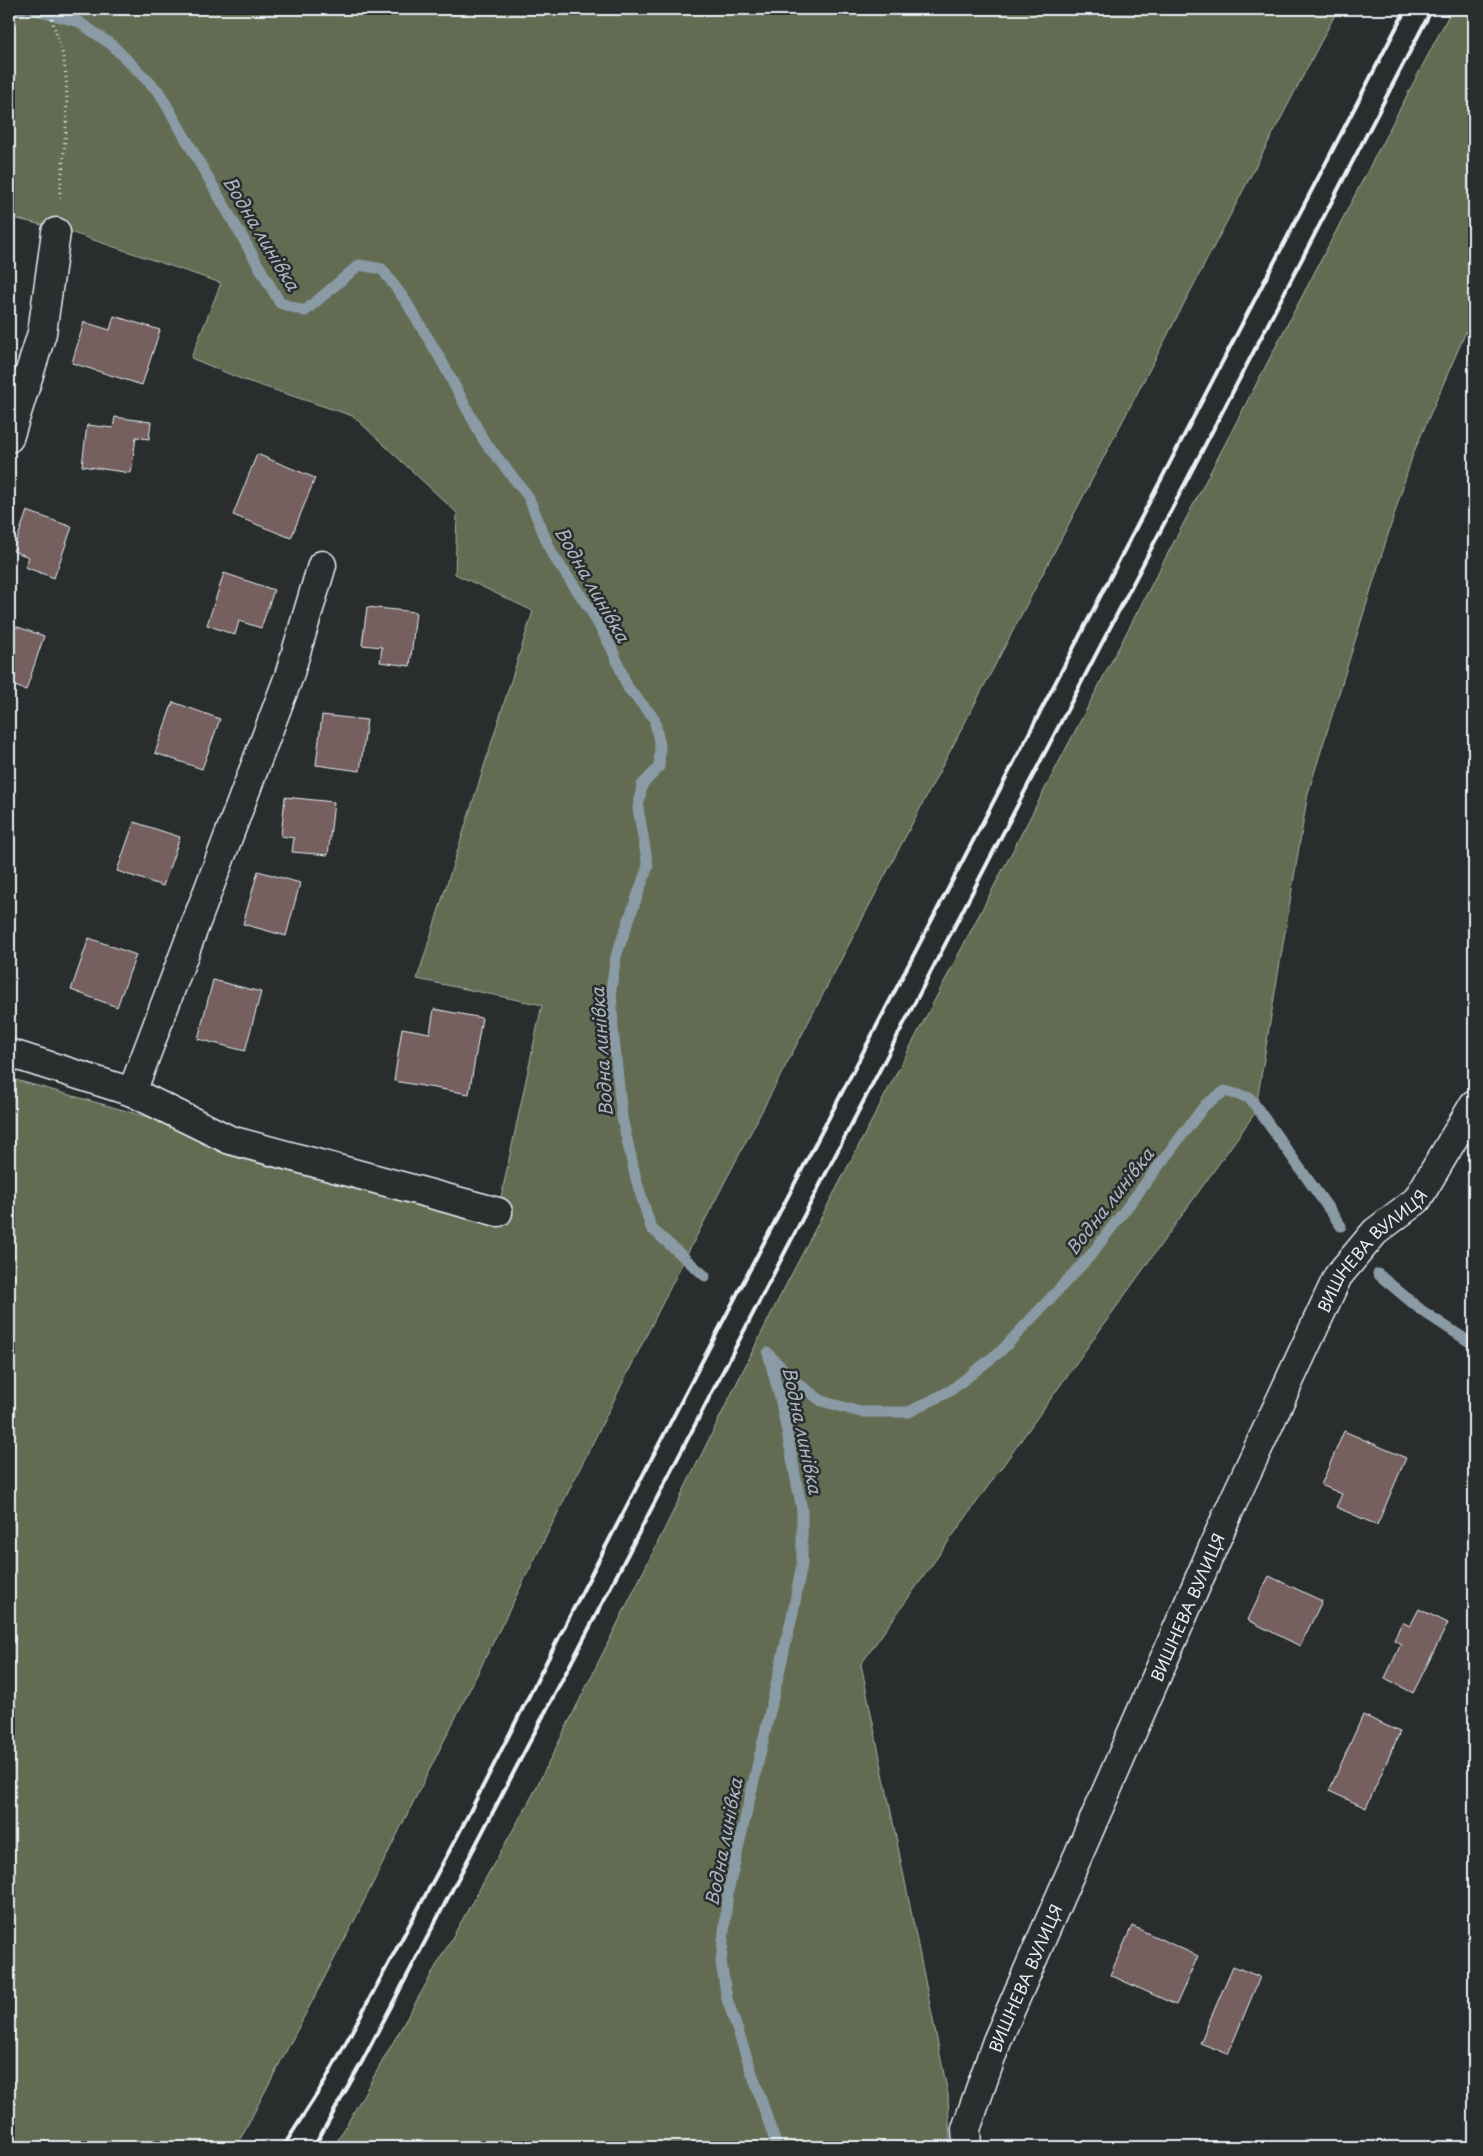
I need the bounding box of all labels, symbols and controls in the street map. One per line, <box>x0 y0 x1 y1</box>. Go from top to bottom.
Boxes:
water label: Водна линівка <box>217 170 307 296</box>
water label: Водна линівка <box>549 521 637 648</box>
water label: Водна линівка <box>583 986 619 1118</box>
water label: Водна линівка <box>1058 1141 1160 1260</box>
street label: ВИШНЕВА ВУЛИЦЯ <box>1311 1185 1433 1316</box>
water label: Водна линівка <box>776 1364 830 1497</box>
street label: ВИШНЕВА ВУЛИЦЯ <box>1144 1529 1230 1685</box>
water label: Водна линівка <box>697 1775 749 1908</box>
street label: ВИШНЕВА ВУЛИЦЯ <box>982 1900 1068 2056</box>

